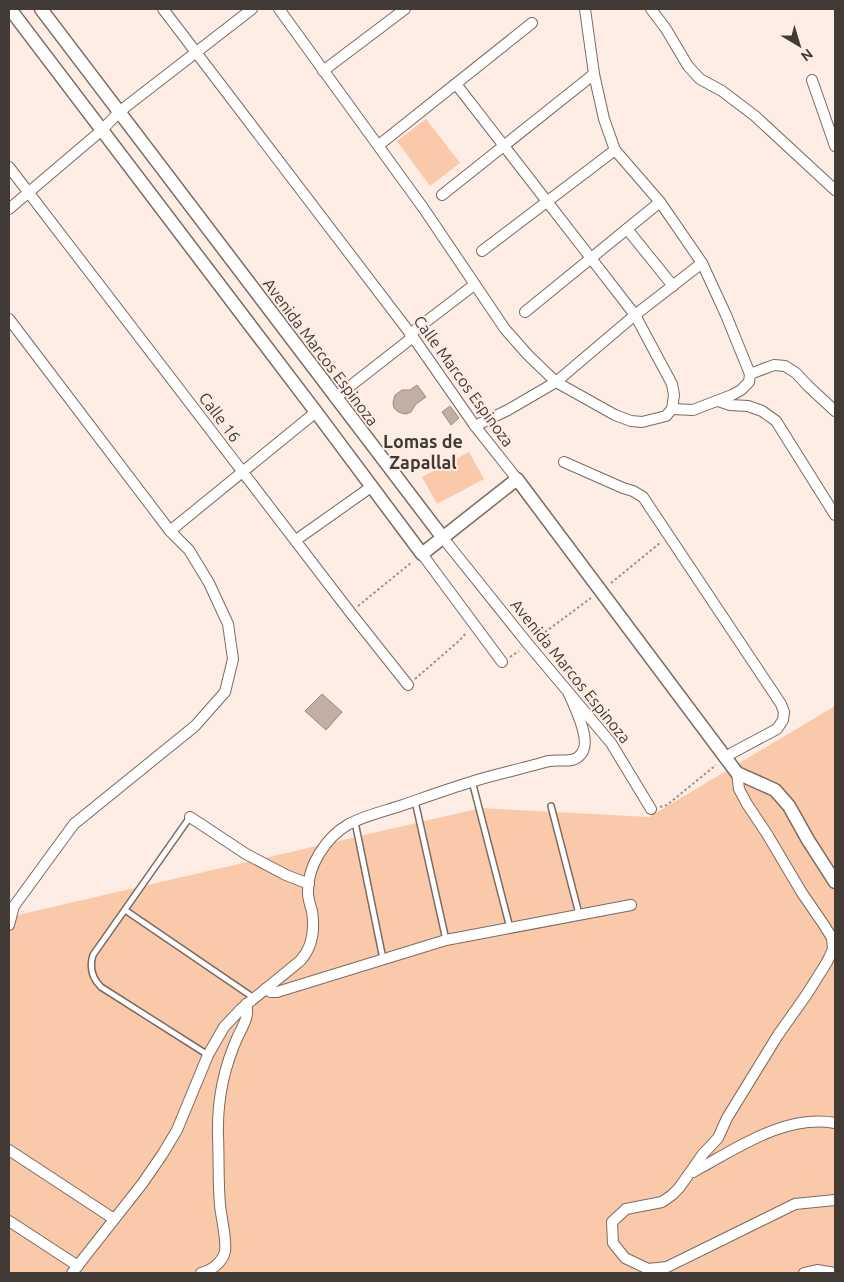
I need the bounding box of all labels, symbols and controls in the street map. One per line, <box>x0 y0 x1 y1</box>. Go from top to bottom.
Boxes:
north arrow <box>774 20 824 70</box>
text: N <box>798 46 816 65</box>
street label: Avenida Marcos Espinoza <box>260 275 382 429</box>
street label: Calle Marcos Espinoza <box>410 312 518 450</box>
street label: Calle 16 <box>196 389 244 445</box>
district label: Lomas de Zapallal <box>383 431 463 472</box>
street label: Avenida Marcos Espinoza <box>507 596 635 746</box>

